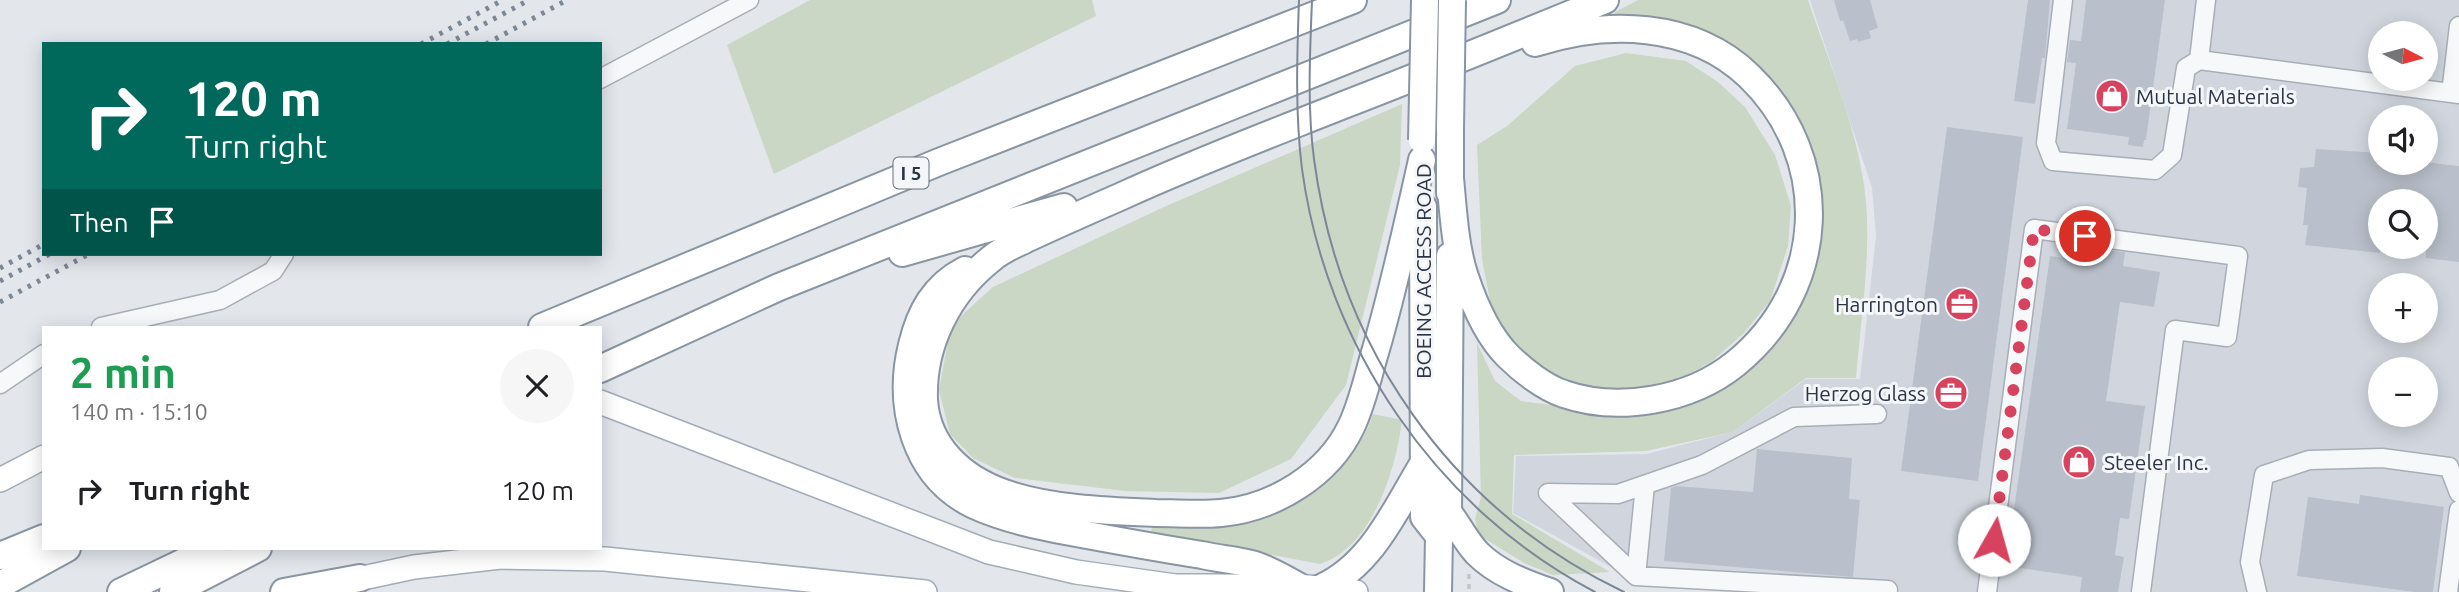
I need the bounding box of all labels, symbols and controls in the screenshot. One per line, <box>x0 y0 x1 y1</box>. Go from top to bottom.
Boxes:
north arrow <box>2368 21 2438 91</box>
map controls <box>2368 21 2438 427</box>
icon: right <box>70 70 161 161</box>
text: 120 m <box>185 70 322 125</box>
shop icon: Mutual Materials <box>2093 77 2131 115</box>
place label: Mutual Materials <box>2136 84 2295 108</box>
button: sound <box>2368 105 2438 175</box>
text: Turn right <box>185 128 327 164</box>
road number: I 5 <box>894 158 928 188</box>
street label: BOEING ACCESS ROAD <box>1411 163 1435 379</box>
button: search <box>2368 189 2438 259</box>
icon: arrive <box>143 203 181 241</box>
pin <box>2055 206 2115 266</box>
text: Then <box>70 208 129 237</box>
icon: arrive <box>2066 217 2104 255</box>
button: + <box>2368 273 2438 343</box>
office icon: Harrington <box>1943 285 1981 323</box>
place label: Harrington <box>1835 292 1938 316</box>
text: 2 min <box>70 349 176 396</box>
button: close <box>500 349 574 423</box>
button: − <box>2368 357 2438 427</box>
office icon: Herzog Glass <box>1932 374 1970 412</box>
place label: Herzog Glass <box>1805 381 1926 405</box>
text: 140 m · 15:10 <box>70 399 208 424</box>
shop icon: Steeler Inc. <box>2060 443 2098 481</box>
place label: Steeler Inc. <box>2104 450 2209 474</box>
icon: right <box>70 472 108 510</box>
text: Turn right <box>129 476 250 505</box>
text: 120 m <box>502 476 574 505</box>
position arrow <box>1957 503 2031 577</box>

